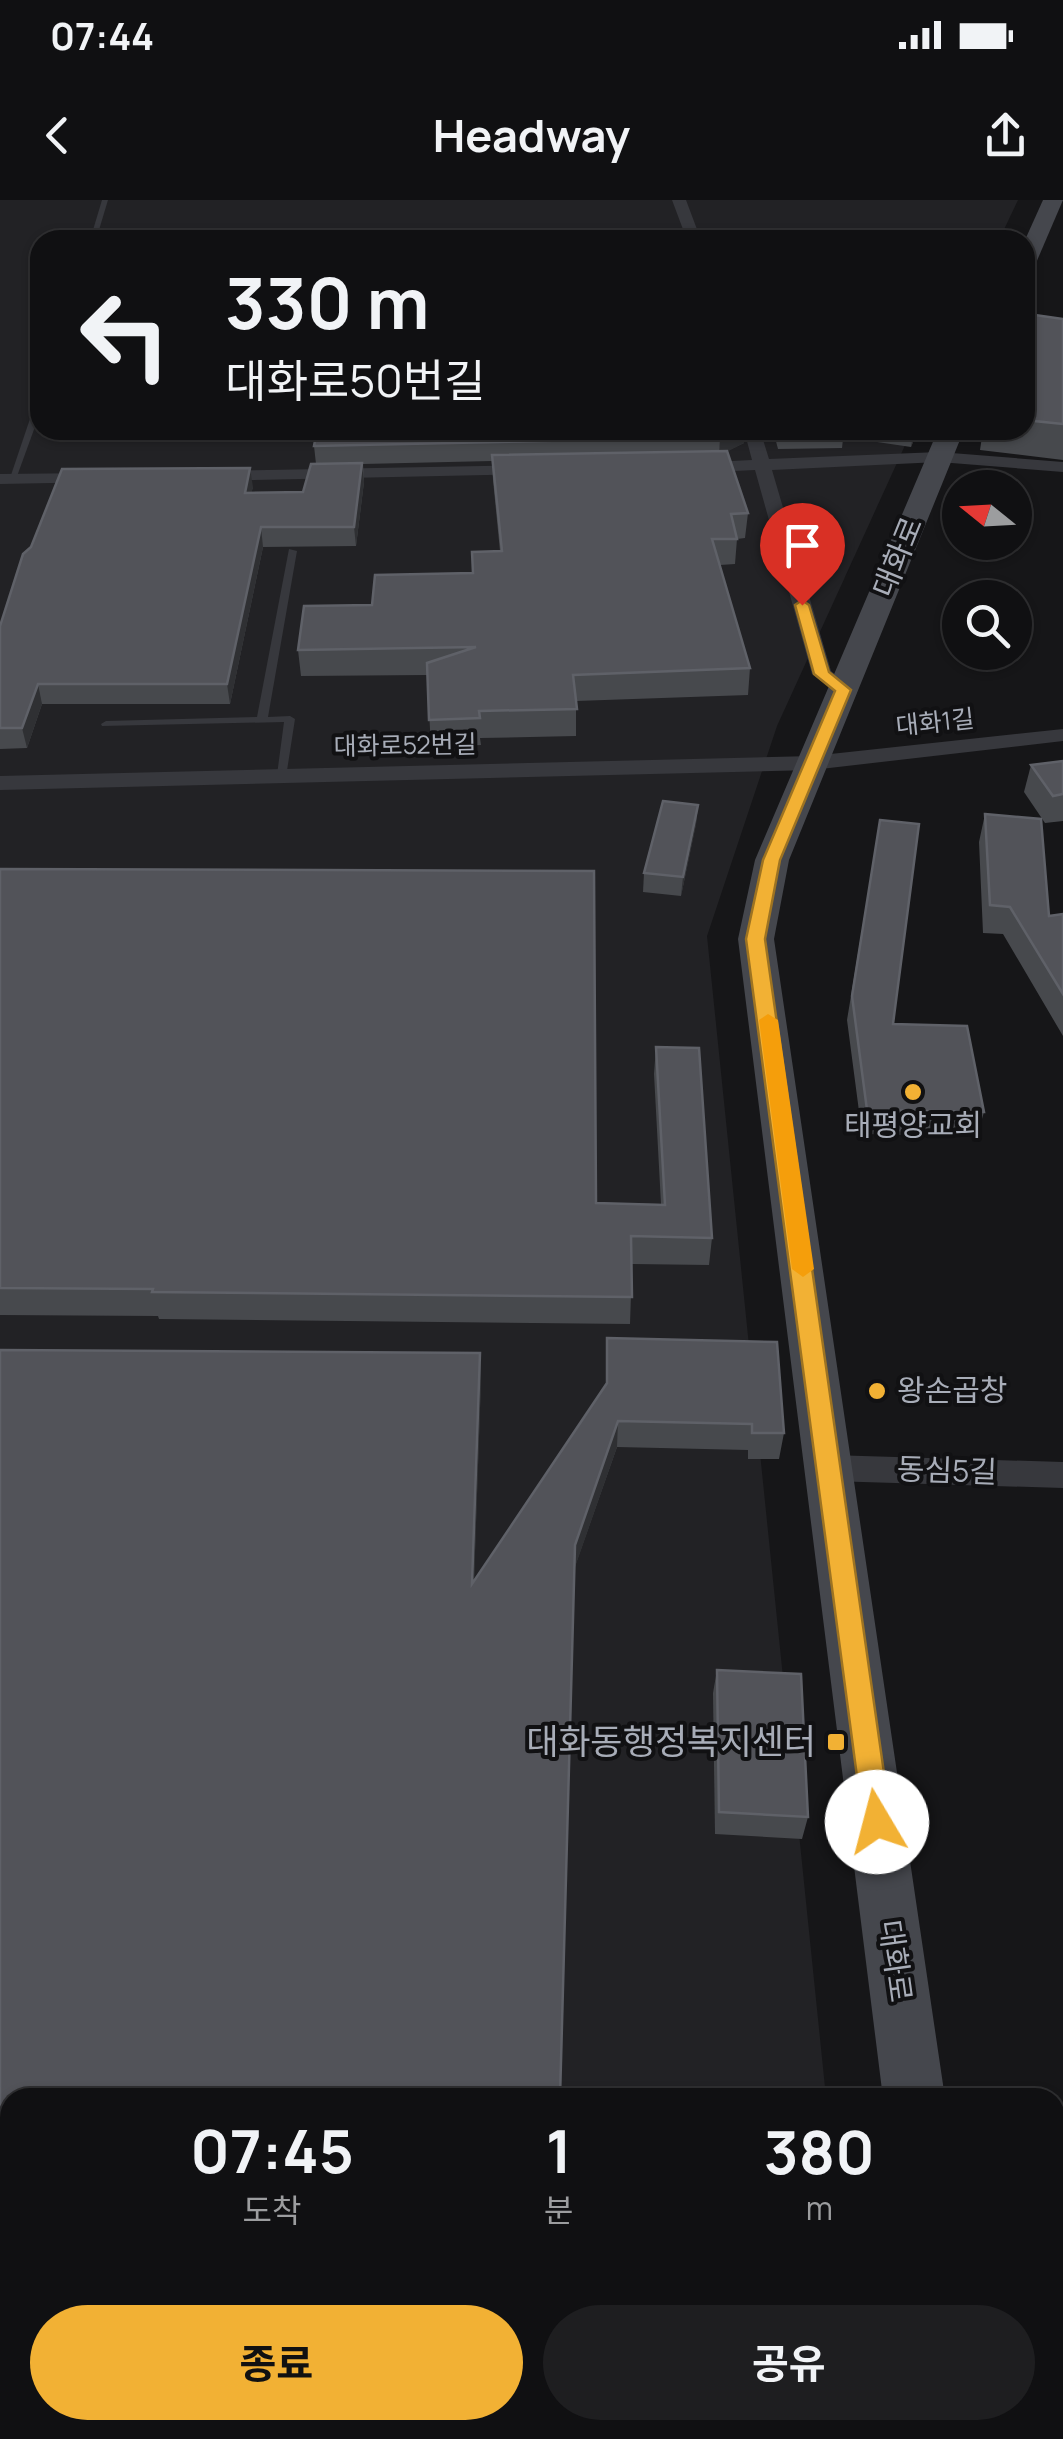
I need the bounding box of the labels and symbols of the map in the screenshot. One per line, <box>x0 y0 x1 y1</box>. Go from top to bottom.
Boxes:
north arrow <box>942 470 1032 560</box>
pin <box>760 503 845 606</box>
street label: 대화로 <box>862 510 931 603</box>
street label: 대화1길 <box>894 700 976 743</box>
street label: 대화로52번길 <box>333 726 477 763</box>
marker: 태평양교회 <box>902 1081 924 1103</box>
place label: 태평양교회 <box>844 1104 982 1145</box>
place label: 왕손곱창 <box>897 1369 1007 1410</box>
marker: 왕손곱창 <box>866 1380 888 1402</box>
street label: 동심5길 <box>896 1447 998 1492</box>
place label: 대화동행정복지센터 <box>526 1717 816 1765</box>
marker: 대화동행정복지센터 <box>825 1731 847 1753</box>
position arrow <box>825 1770 929 1874</box>
street label: 대화로 <box>870 1917 923 2005</box>

